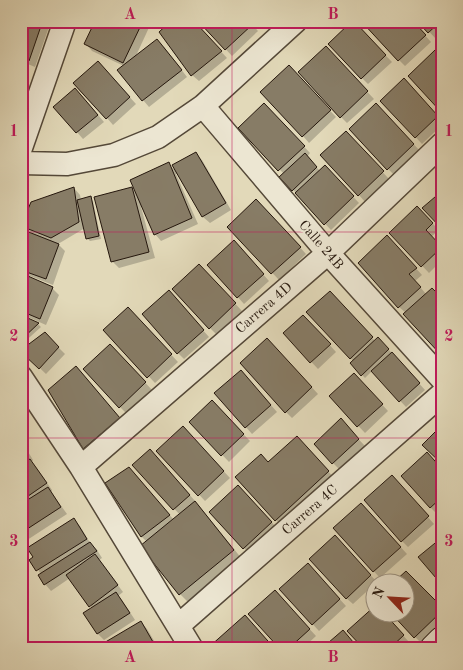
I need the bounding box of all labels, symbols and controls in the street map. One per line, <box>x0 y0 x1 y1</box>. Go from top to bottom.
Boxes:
text: A <box>124 7 136 23</box>
text: B <box>327 7 339 23</box>
text: 1 <box>9 124 19 140</box>
text: 1 <box>444 124 454 140</box>
street label: Calle 24B <box>296 218 346 272</box>
street label: Carrera 4D <box>233 280 295 336</box>
text: 2 <box>9 329 19 345</box>
text: 2 <box>444 329 454 345</box>
street label: Carrera 4C <box>280 482 340 538</box>
text: 3 <box>9 534 19 550</box>
text: 3 <box>444 534 454 550</box>
north arrow <box>366 572 416 622</box>
text: N <box>371 585 388 601</box>
text: A <box>124 650 136 666</box>
text: B <box>327 650 339 666</box>

